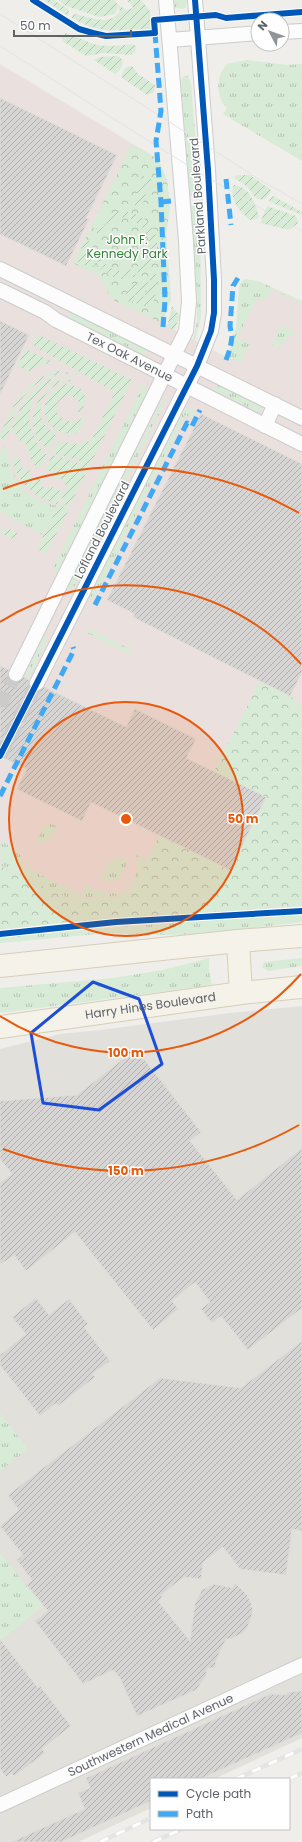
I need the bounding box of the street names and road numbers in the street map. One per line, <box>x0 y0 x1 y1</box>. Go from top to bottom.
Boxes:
street label: Parkland Boulevard <box>185 137 210 255</box>
street label: Tex Oak Avenue <box>83 328 176 386</box>
street label: Lofland Boulevard <box>70 478 134 581</box>
street label: Harry Hines Boulevard <box>84 988 217 1023</box>
street label: Southwestern Medical Avenue <box>65 1689 236 1780</box>

